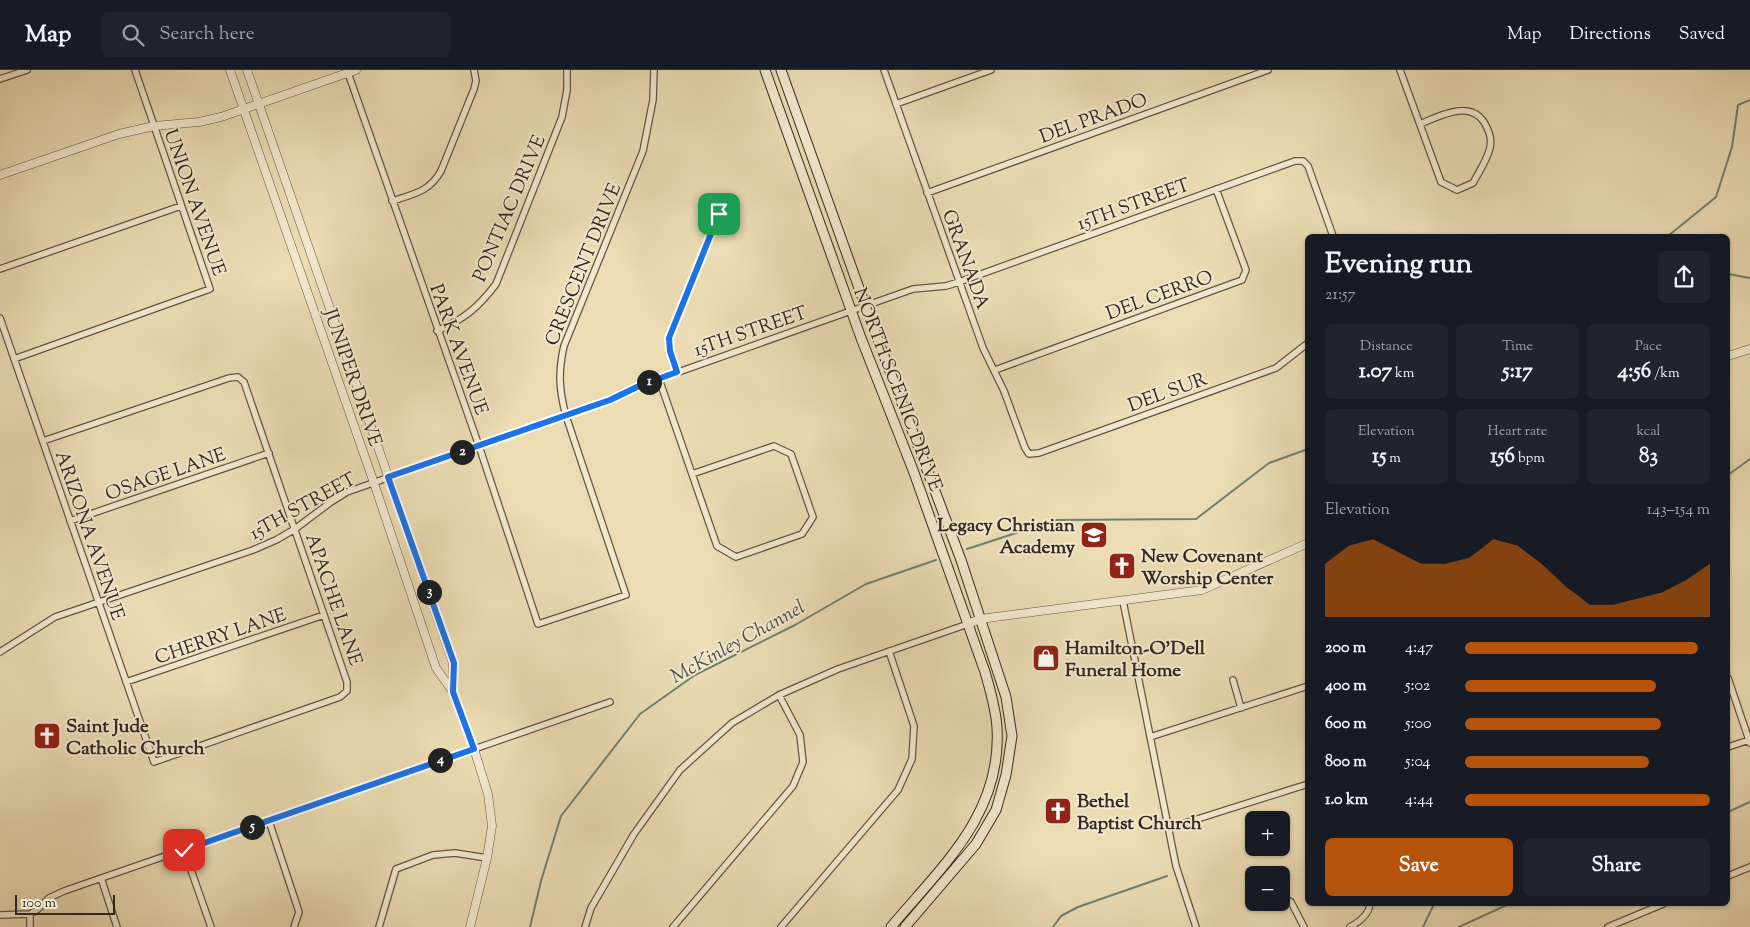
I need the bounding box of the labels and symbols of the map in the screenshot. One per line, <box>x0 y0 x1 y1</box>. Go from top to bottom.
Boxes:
street label: DEL PRADO <box>1036 87 1152 151</box>
street label: UNION AVENUE <box>156 126 232 280</box>
street label: PONTIAC DRIVE <box>467 131 554 287</box>
street label: 15TH STREET <box>1074 172 1194 238</box>
street label: CRESCENT DRIVE <box>539 179 629 350</box>
pin <box>698 193 740 235</box>
street label: GRANADA <box>934 206 995 314</box>
street label: DEL CERRO <box>1103 265 1217 328</box>
street label: PARK AVENUE <box>421 281 494 420</box>
street label: NORTH SCENIC DRIVE <box>845 284 948 496</box>
street label: 15TH STREET <box>690 300 811 364</box>
street label: JUNIPER DRIVE <box>315 304 388 451</box>
street label: DEL SUR <box>1124 366 1212 420</box>
pin: 1 <box>636 370 662 394</box>
pin: 2 <box>450 440 474 464</box>
street label: OSAGE LANE <box>102 442 230 509</box>
street label: ARIZONA AVENUE <box>47 447 131 625</box>
street label: 15TH STREET <box>245 467 362 548</box>
place label: Legacy Christian Academy <box>937 513 1076 562</box>
school or university icon: Legacy Christian Academy <box>1079 520 1109 550</box>
street label: APACHE LANE <box>297 530 368 670</box>
place label: New Covenant Worship Center <box>1141 544 1274 593</box>
church icon: New Covenant Worship Center <box>1107 551 1137 581</box>
pin: 3 <box>416 580 442 604</box>
water label: McKinley Channel <box>665 594 811 692</box>
street label: CHERRY LANE <box>151 602 291 673</box>
place label: Hamilton-O'Dell Funeral Home <box>1065 636 1206 685</box>
shop icon: Hamilton-O'Dell Funeral Home <box>1031 643 1061 673</box>
place label: Saint Jude Catholic Church <box>66 714 205 763</box>
church icon: Saint Jude Catholic Church <box>32 721 62 751</box>
pin: 4 <box>428 748 452 772</box>
place label: Bethel Baptist Church <box>1077 789 1203 838</box>
church icon: Bethel Baptist Church <box>1043 796 1073 826</box>
pin: 5 <box>240 814 264 840</box>
pin <box>163 829 205 871</box>
scale bar <box>15 892 115 915</box>

